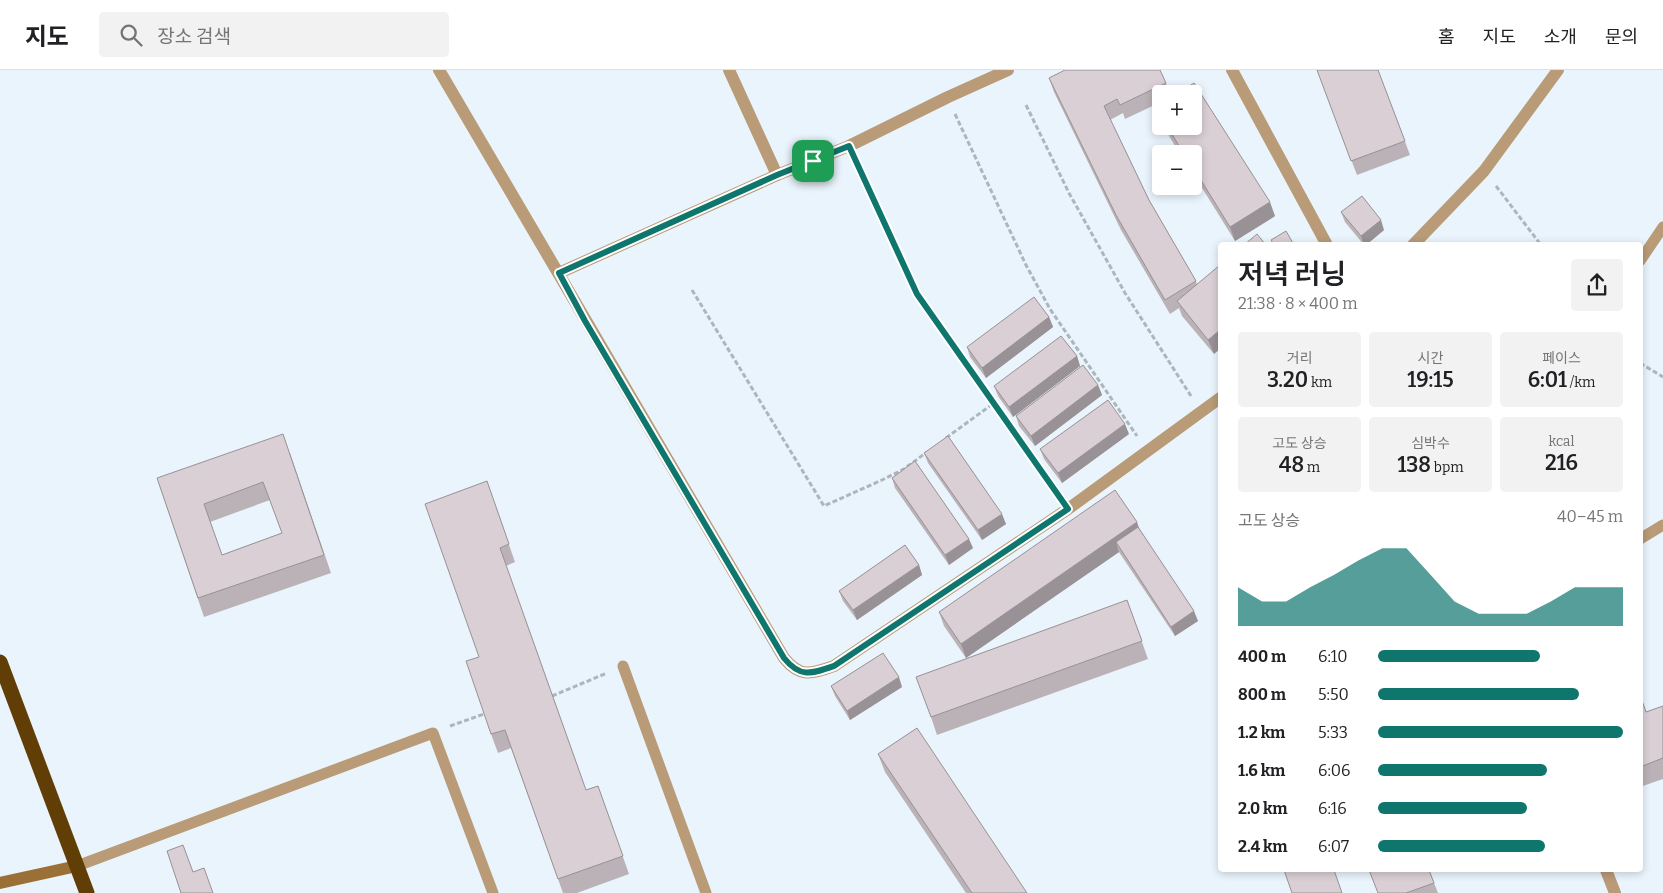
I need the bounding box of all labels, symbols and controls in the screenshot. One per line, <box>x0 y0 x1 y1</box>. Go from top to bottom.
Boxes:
search box <box>99 12 449 57</box>
icon: search <box>117 21 145 49</box>
text: 지도 <box>25 23 69 51</box>
text: 장소 검색 <box>157 25 231 48</box>
text: 홈 <box>1438 26 1455 48</box>
text: 지도 <box>1483 26 1516 48</box>
text: 소개 <box>1544 26 1577 48</box>
text: 문의 <box>1605 26 1638 48</box>
map controls <box>1152 85 1202 195</box>
button: + <box>1152 85 1202 135</box>
pin <box>792 140 834 182</box>
button: − <box>1152 145 1202 195</box>
icon: arrive <box>799 147 827 175</box>
text: 저녁 러닝 <box>1238 258 1346 291</box>
button: share <box>1571 259 1623 311</box>
text: 21:38 · 8 × 400 m <box>1238 294 1358 313</box>
text: 거리 <box>1287 350 1312 367</box>
text: 시간 <box>1418 350 1443 367</box>
text: 페이스 <box>1542 350 1581 367</box>
text: 3.20 <box>1267 367 1308 393</box>
text: 19:15 <box>1407 367 1454 393</box>
text: 6:01 <box>1528 367 1567 393</box>
text: km <box>1308 374 1332 391</box>
text: /km <box>1567 374 1595 391</box>
text: kcal <box>1548 433 1575 450</box>
text: 고도 상승 <box>1272 435 1327 452</box>
text: 심박수 <box>1411 435 1450 452</box>
text: 216 <box>1545 450 1578 476</box>
text: 48 <box>1279 452 1304 478</box>
text: 138 <box>1397 452 1431 478</box>
text: m <box>1304 459 1320 476</box>
text: bpm <box>1431 459 1464 476</box>
text: 40–45 m <box>1557 507 1623 526</box>
text: 고도 상승 <box>1238 511 1300 530</box>
text: 400 m <box>1238 647 1286 666</box>
text: 6:10 <box>1318 647 1348 666</box>
text: 800 m <box>1238 685 1286 704</box>
text: 5:50 <box>1318 685 1349 704</box>
text: 1.2 km <box>1238 723 1285 742</box>
text: 5:33 <box>1318 723 1348 742</box>
text: 1.6 km <box>1238 761 1285 780</box>
text: 6:06 <box>1318 761 1350 780</box>
text: 2.0 km <box>1238 799 1288 818</box>
text: 6:16 <box>1318 799 1347 818</box>
text: 2.4 km <box>1238 837 1288 856</box>
text: 6:07 <box>1318 837 1349 856</box>

